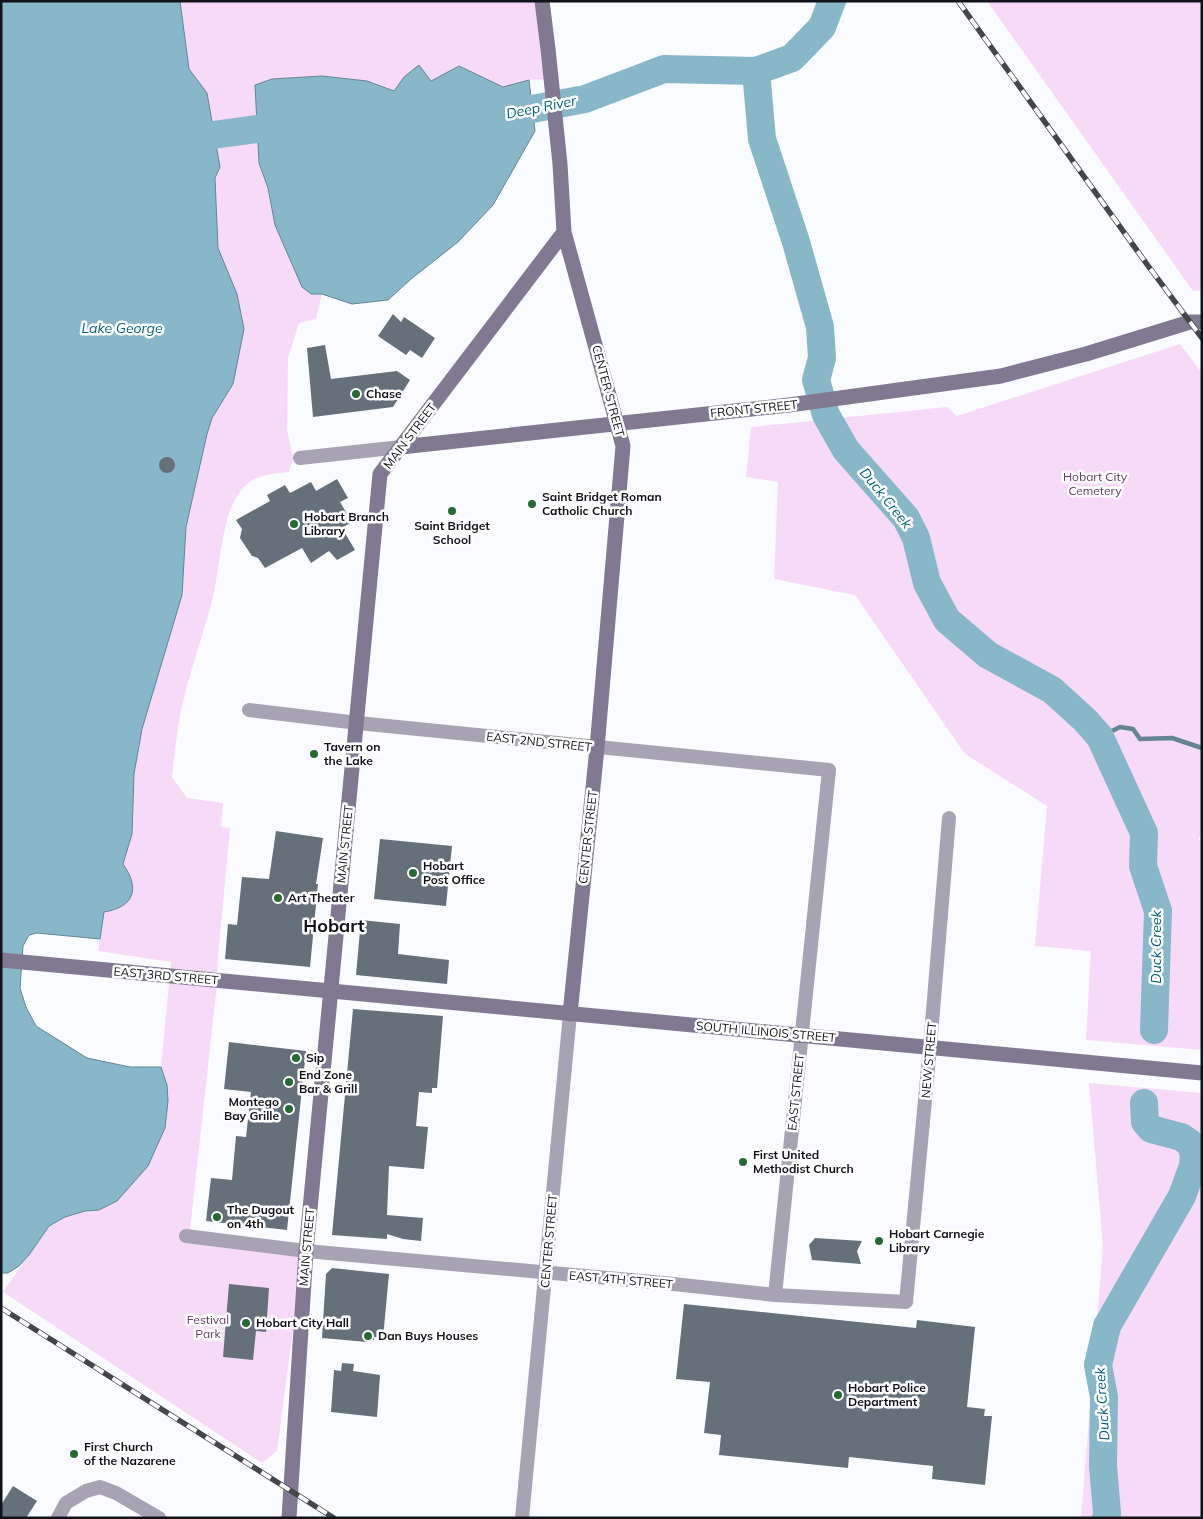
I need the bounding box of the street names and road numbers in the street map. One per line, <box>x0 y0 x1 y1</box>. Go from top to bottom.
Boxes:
street label: CENTER STREET <box>589 344 628 439</box>
street label: FRONT STREET <box>710 396 799 421</box>
street label: MAIN STREET <box>380 399 440 472</box>
street label: EAST 2ND STREET <box>486 729 593 755</box>
street label: CENTER STREET <box>575 789 600 884</box>
street label: MAIN STREET <box>333 803 356 884</box>
street label: EAST 3RD STREET <box>113 963 220 988</box>
street label: SOUTH ILLINOIS STREET <box>695 1018 837 1045</box>
street label: NEW STREET <box>918 1020 939 1099</box>
street label: EAST STREET <box>784 1052 807 1131</box>
street label: CENTER STREET <box>537 1193 560 1288</box>
street label: MAIN STREET <box>296 1207 317 1287</box>
street label: EAST 4TH STREET <box>569 1267 674 1292</box>

